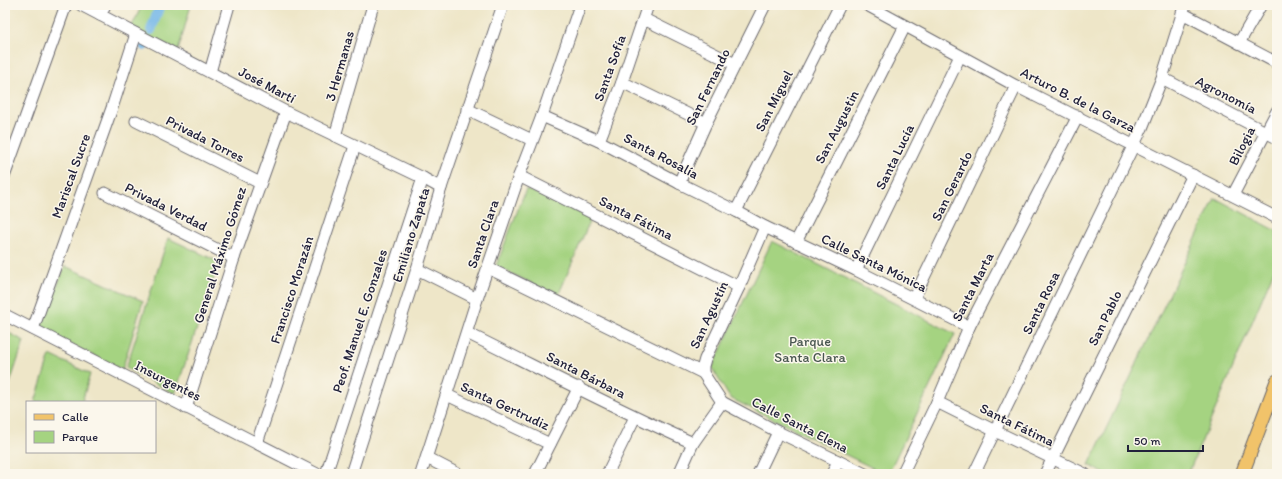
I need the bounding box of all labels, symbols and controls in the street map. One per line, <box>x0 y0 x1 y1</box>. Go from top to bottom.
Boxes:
street label: 3 Hermanas <box>322 29 358 103</box>
street label: Santa Sofía <box>590 32 630 104</box>
street label: San Fernando <box>682 46 734 128</box>
street label: José Martí <box>236 63 299 107</box>
street label: Arturo B. de la Garza <box>1018 64 1139 137</box>
street label: San Miguel <box>751 67 797 135</box>
street label: Agronomía <box>1193 72 1260 118</box>
street label: San Augustin <box>811 87 863 167</box>
street label: Privada Torres <box>163 112 247 166</box>
street label: Santa Lucía <box>872 121 918 192</box>
street label: Bilogia <box>1225 123 1259 168</box>
street label: Santa Rosalía <box>621 129 701 183</box>
street label: Mariscal Sucre <box>48 131 94 221</box>
street label: San Gerardo <box>928 148 976 224</box>
street label: Privada Verdad <box>122 179 210 235</box>
street label: General Máximo Gómez <box>190 184 250 326</box>
street label: Emiliano Zapata <box>389 185 434 284</box>
street label: Santa Fátima <box>596 192 676 244</box>
street label: Santa Clara <box>463 197 503 271</box>
street label: Calle Santa Mónica <box>818 230 930 296</box>
street label: Francisco Morazán <box>267 233 318 346</box>
street label: Peof. Manuel E. Gonzales <box>329 247 391 395</box>
street label: Santa Marta <box>948 249 998 324</box>
street label: Santa Rosa <box>1019 268 1064 337</box>
street label: San Agustín <box>686 278 732 351</box>
street label: San Pablo <box>1084 288 1126 348</box>
park label: Parque Santa Clara <box>774 333 846 366</box>
street label: Santa Bárbara <box>543 348 629 403</box>
street label: Insurgentes <box>132 357 204 405</box>
street label: Santa Gertrudiz <box>458 378 553 434</box>
street label: Calle Santa Elena <box>749 393 852 457</box>
street label: Santa Fátima <box>977 400 1058 451</box>
legend <box>26 401 156 453</box>
text: Calle <box>62 410 89 424</box>
scale bar <box>1128 427 1203 453</box>
text: Parque <box>62 430 98 444</box>
text: 50 m <box>1134 434 1160 448</box>

